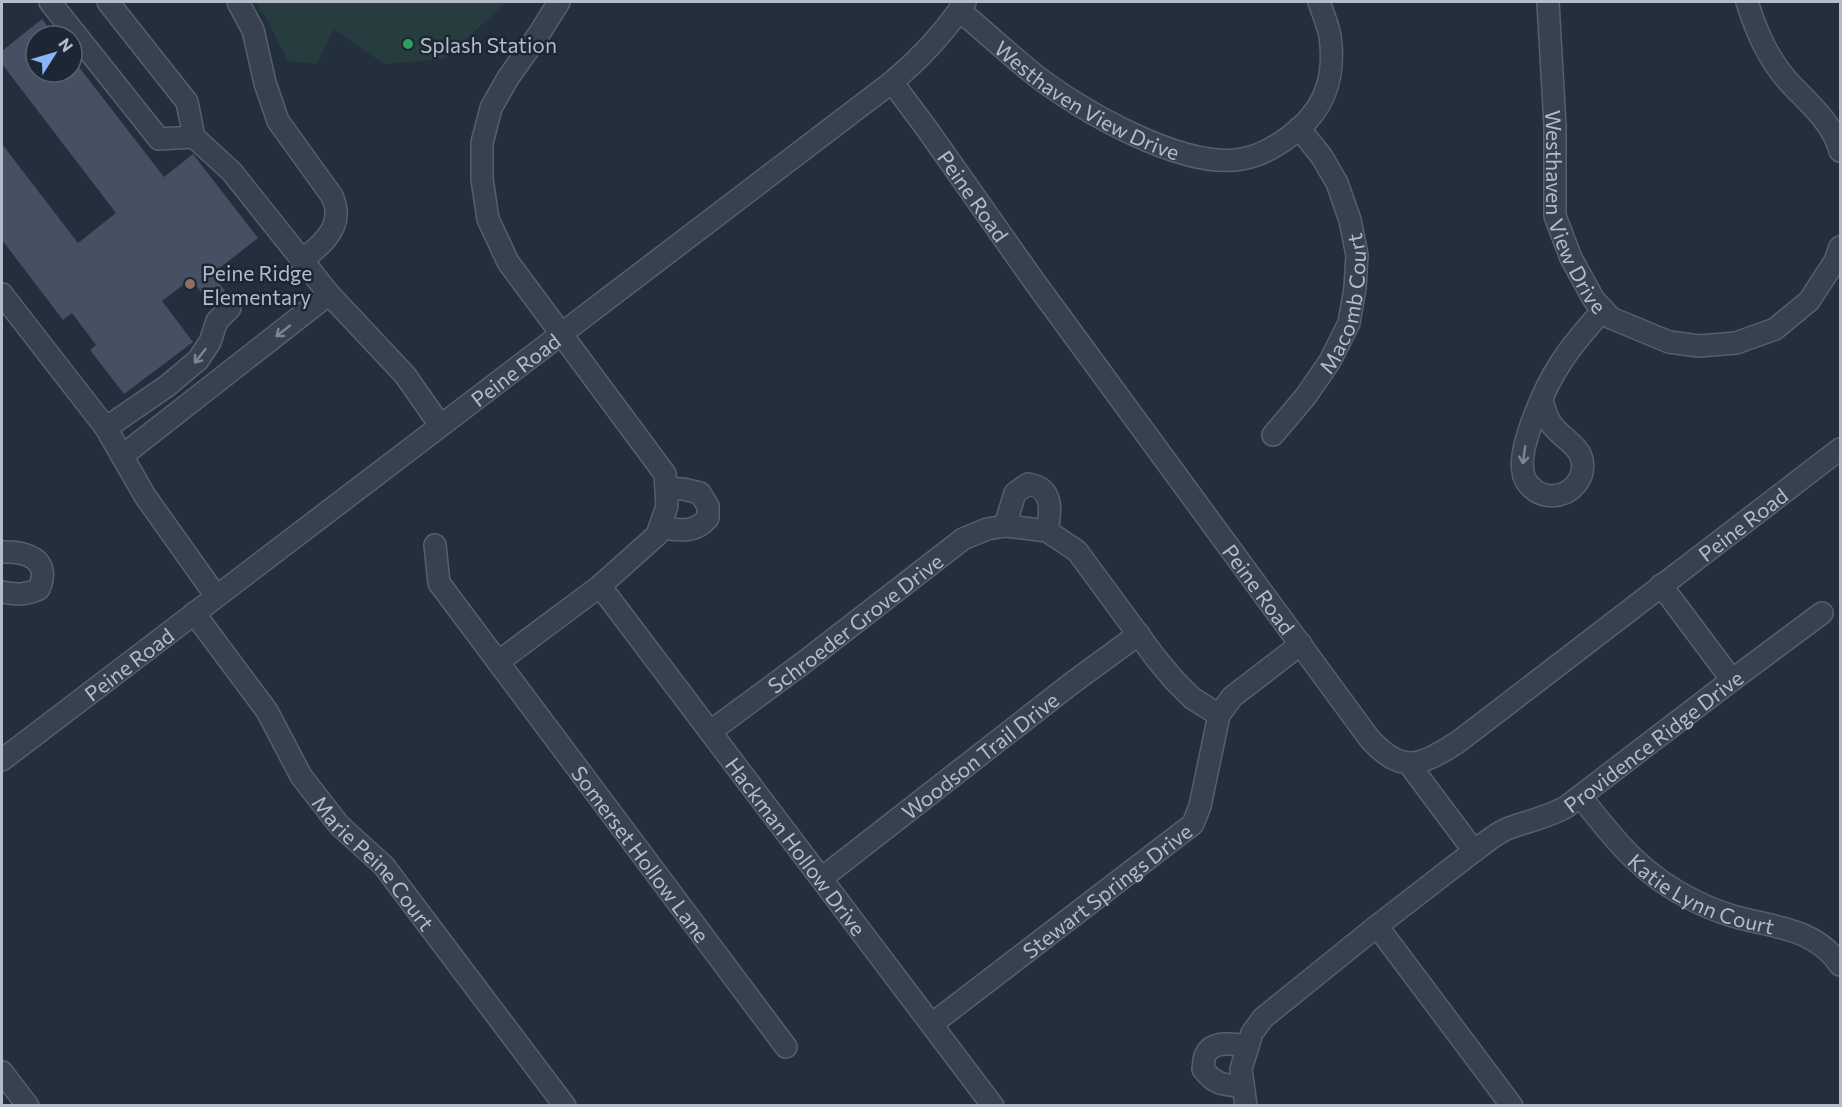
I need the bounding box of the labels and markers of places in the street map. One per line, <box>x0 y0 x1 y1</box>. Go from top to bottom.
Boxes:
place label: Splash Station <box>420 32 557 57</box>
marker: Splash Station <box>401 37 415 51</box>
place label: Peine Ridge Elementary <box>202 260 312 309</box>
marker: Peine Ridge Elementary <box>183 277 197 291</box>

